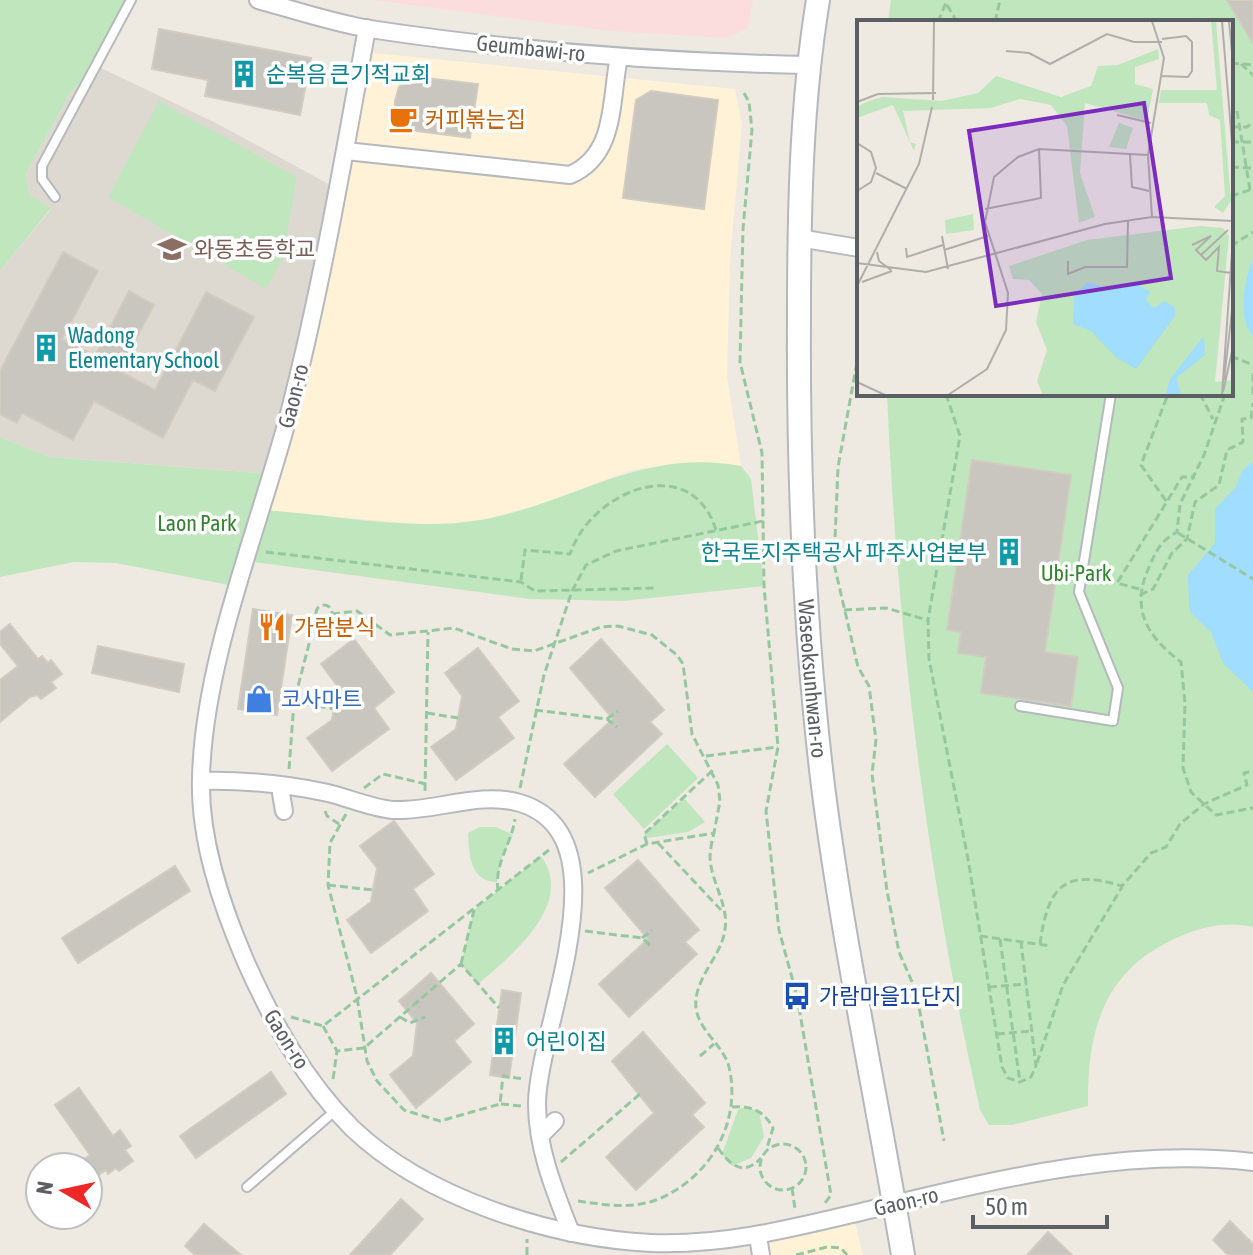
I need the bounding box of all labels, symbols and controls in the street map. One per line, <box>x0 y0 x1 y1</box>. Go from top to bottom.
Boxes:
inset map <box>857 20 1233 396</box>
street label: Geumbawi-ro <box>475 29 587 67</box>
building icon: 순복음 큰기적교회 <box>229 59 259 89</box>
place label: 순복음 큰기적교회 <box>266 61 431 87</box>
cafe icon: 커피볶는집 <box>388 104 418 134</box>
place label: 커피볶는집 <box>425 106 526 132</box>
school or university icon: 와동초등학교 <box>157 234 187 264</box>
place label: 와동초등학교 <box>194 236 315 262</box>
place label: Wadong Elementary School <box>68 322 219 373</box>
building icon: Wadong Elementary School <box>31 333 61 363</box>
street label: Gaon-ro <box>272 361 314 431</box>
park label: Laon Park <box>157 510 237 536</box>
building icon: 한국토지주택공사 파주사업본부 <box>994 537 1024 567</box>
place label: 한국토지주택공사 파주사업본부 <box>701 539 987 565</box>
park label: Ubi-Park <box>1041 560 1112 586</box>
street label: Waseoksunhwan-ro <box>793 599 833 759</box>
restaurant icon: 가람분식 <box>257 612 287 642</box>
place label: 가람분식 <box>294 614 375 640</box>
shop icon: 코사마트 <box>244 684 274 714</box>
place label: 코사마트 <box>281 686 362 712</box>
bus stop icon: 가람마을11단지 <box>782 981 812 1011</box>
place label: 가람마을11단지 <box>819 983 961 1009</box>
street label: Gaon-ro <box>259 1004 315 1074</box>
building icon: 어린이집 <box>489 1026 519 1056</box>
place label: 어린이집 <box>526 1028 607 1054</box>
north arrow <box>24 1151 104 1231</box>
text: N <box>30 1179 58 1196</box>
scale bar <box>973 1179 1107 1229</box>
street label: Gaon-ro <box>871 1181 941 1221</box>
text: 50 m <box>985 1193 1028 1220</box>

